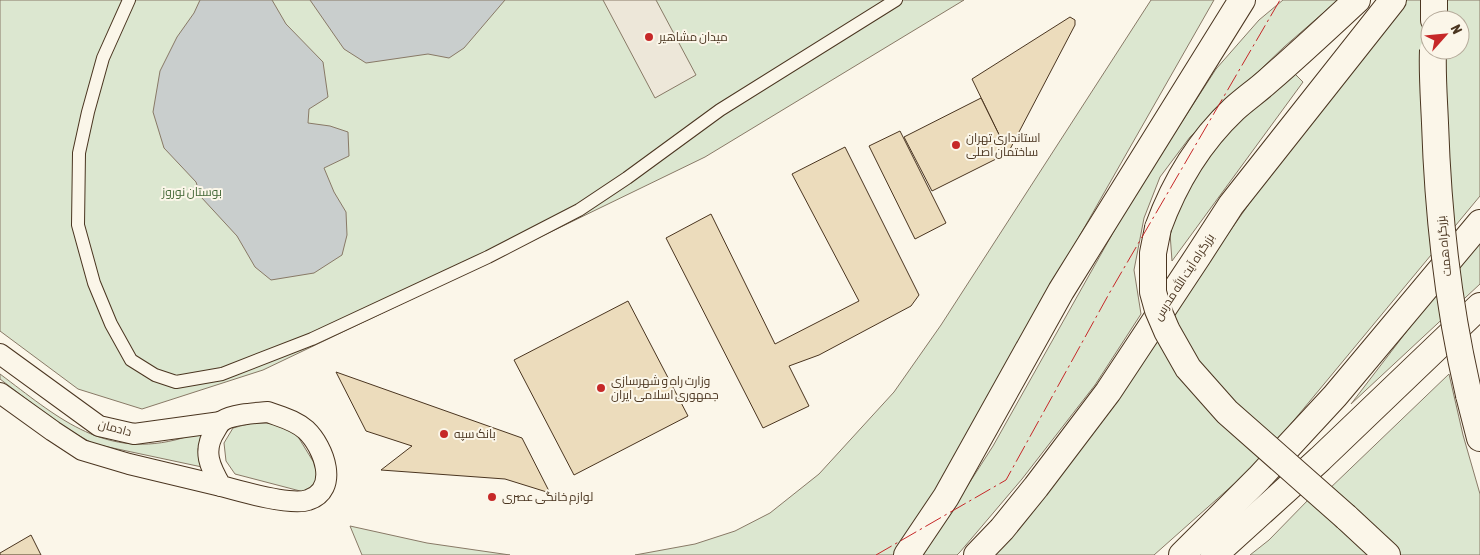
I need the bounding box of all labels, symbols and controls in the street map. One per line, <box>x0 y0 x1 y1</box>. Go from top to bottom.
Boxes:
north arrow <box>1420 10 1470 60</box>
text: N <box>1448 22 1466 36</box>
place label: میدان مشاهیر <box>658 30 728 44</box>
marker: میدان مشاهیر <box>643 31 655 43</box>
place label: استانداری تهران ساختمان اصلی <box>966 131 1041 159</box>
marker: استانداری تهران ساختمان اصلی <box>950 139 962 151</box>
park label: بوستان نوروز <box>161 185 222 199</box>
street label: بزرگراه همت <box>1434 215 1454 277</box>
street label: بزرگراه آیت الله مدرس <box>1150 230 1217 323</box>
place label: وزارت راه و شهرسازی جمهوری اسلامی ایران <box>611 374 719 402</box>
marker: وزارت راه و شهرسازی جمهوری اسلامی ایران <box>595 382 607 394</box>
street label: دادمان <box>97 417 133 439</box>
place label: بانک سپه <box>454 427 496 442</box>
marker: بانک سپه <box>438 428 450 440</box>
place label: لوازم خانگی عصری <box>502 490 593 505</box>
marker: لوازم خانگی عصری <box>486 491 498 503</box>

